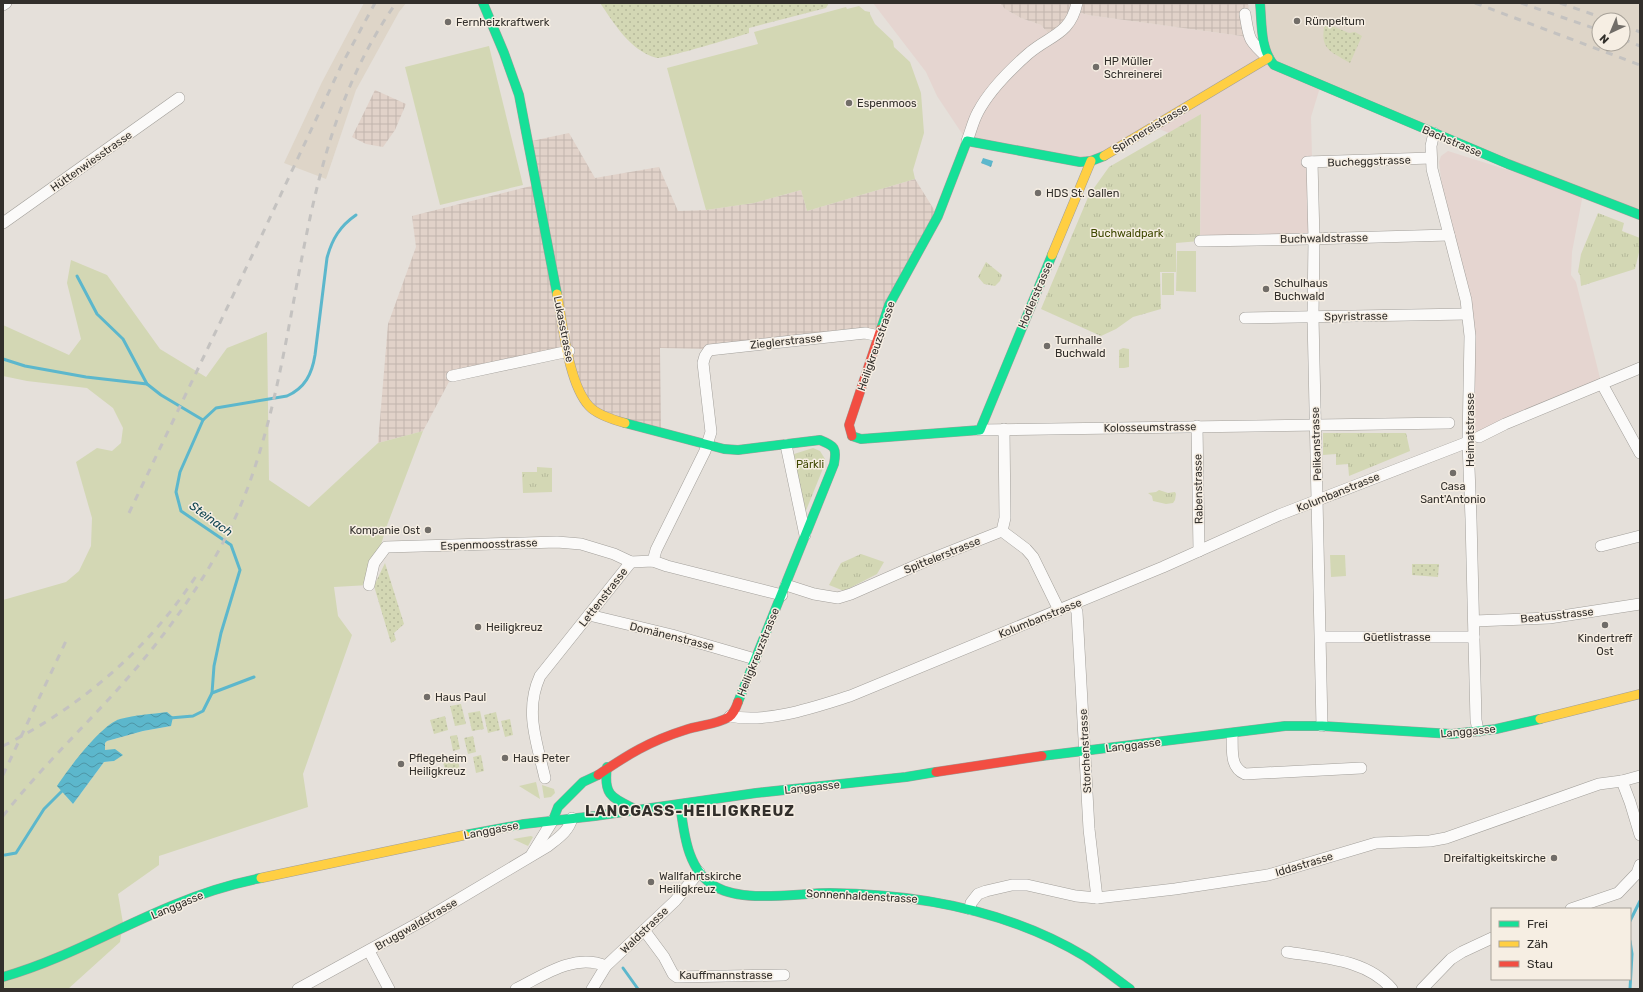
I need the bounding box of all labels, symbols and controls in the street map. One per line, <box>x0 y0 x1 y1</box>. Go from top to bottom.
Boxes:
north arrow <box>1591 12 1631 52</box>
place label: Rümpeltum <box>1305 15 1365 28</box>
place label: Fernheizkraftwerk <box>456 16 550 29</box>
marker: Rümpeltum <box>1292 16 1302 26</box>
marker: Fernheizkraftwerk <box>443 17 453 27</box>
text: N <box>1597 31 1612 46</box>
place label: HP Müller Schreinerei <box>1104 55 1162 81</box>
marker: HP Müller Schreinerei <box>1091 62 1101 72</box>
place label: Espenmoos <box>857 97 917 110</box>
marker: Espenmoos <box>844 98 854 108</box>
street label: Spinnereistrasse <box>1110 101 1190 156</box>
street label: Bachstrasse <box>1420 123 1484 160</box>
street label: Hüttenwiesstrasse <box>48 128 135 194</box>
street label: Bucheggstrasse <box>1327 154 1411 169</box>
place label: HDS St. Gallen <box>1046 187 1119 200</box>
marker: HDS St. Gallen <box>1033 188 1043 198</box>
park label: Buchwaldpark <box>1090 227 1164 240</box>
street label: Buchwaldstrasse <box>1280 231 1368 246</box>
street label: Hodlerstrasse <box>1016 260 1055 330</box>
place label: Schulhaus Buchwald <box>1274 277 1328 303</box>
marker: Schulhaus Buchwald <box>1261 284 1271 294</box>
street label: Lukasstrasse <box>551 295 576 363</box>
street label: Heiligkreuzstrasse <box>855 300 898 393</box>
street label: Spyristrasse <box>1324 309 1388 324</box>
street label: Zieglerstrasse <box>749 331 823 352</box>
place label: Turnhalle Buchwald <box>1055 334 1106 360</box>
marker: Turnhalle Buchwald <box>1042 341 1052 351</box>
street label: Heimatstrasse <box>1464 393 1477 467</box>
street label: Pelikanstrasse <box>1309 407 1324 481</box>
street label: Kolosseumstrasse <box>1103 420 1197 435</box>
street label: Rabenstrasse <box>1191 454 1206 524</box>
park label: Pärkli <box>796 458 824 471</box>
marker: Casa Sant'Antonio <box>1448 468 1458 478</box>
street label: Kolumbanstrasse <box>1295 470 1382 515</box>
place label: Casa Sant'Antonio <box>1420 480 1486 506</box>
water label: Steinach <box>187 499 235 539</box>
place label: Kompanie Ost <box>349 524 421 537</box>
marker: Kompanie Ost <box>423 525 433 535</box>
street label: Spittelerstrasse <box>902 534 982 577</box>
street label: Espenmoosstrasse <box>440 536 538 553</box>
street label: Lettenstrasse <box>576 565 630 629</box>
street label: Kolumbanstrasse <box>997 596 1084 641</box>
street label: Beatusstrasse <box>1520 605 1594 626</box>
street label: Heiligkreuzstrasse <box>735 606 782 698</box>
street label: Domänenstrasse <box>628 620 716 653</box>
marker: Kindertreff Ost <box>1600 620 1610 630</box>
place label: Heiligkreuz <box>486 621 543 634</box>
marker: Heiligkreuz <box>473 622 483 632</box>
street label: Güetlistrasse <box>1363 631 1431 644</box>
place label: Kindertreff Ost <box>1578 632 1633 658</box>
place label: Haus Paul <box>435 691 486 704</box>
marker: Haus Paul <box>422 692 432 702</box>
street label: Storchenstrasse <box>1077 708 1094 794</box>
street label: Langgasse <box>1440 723 1496 740</box>
street label: Langgasse <box>1105 736 1161 755</box>
place label: Pflegeheim Heiligkreuz <box>409 752 467 778</box>
place label: Haus Peter <box>513 752 570 765</box>
marker: Haus Peter <box>500 753 510 763</box>
marker: Pflegeheim Heiligkreuz <box>396 759 406 769</box>
street label: Langgasse <box>784 778 840 797</box>
district label: LANGGASS-HEILIGKREUZ <box>585 802 795 820</box>
street label: Langgasse <box>463 819 520 842</box>
street label: Iddastrasse <box>1274 850 1335 879</box>
place label: Dreifaltigkeitskirche <box>1444 852 1546 865</box>
marker: Dreifaltigkeitskirche <box>1549 853 1559 863</box>
place label: Wallfahrtskirche Heiligkreuz <box>659 870 741 896</box>
marker: Wallfahrtskirche Heiligkreuz <box>646 877 656 887</box>
street label: Sonnenhaldenstrasse <box>806 887 918 906</box>
street label: Langgasse <box>149 889 205 922</box>
street label: Bruggwaldstrasse <box>373 896 460 953</box>
street label: Waldstrasse <box>618 904 671 956</box>
legend <box>1491 908 1631 980</box>
text: Frei <box>1527 917 1548 931</box>
text: Zäh <box>1527 937 1548 951</box>
text: Stau <box>1527 957 1553 971</box>
street label: Kauffmannstrasse <box>679 969 773 982</box>

